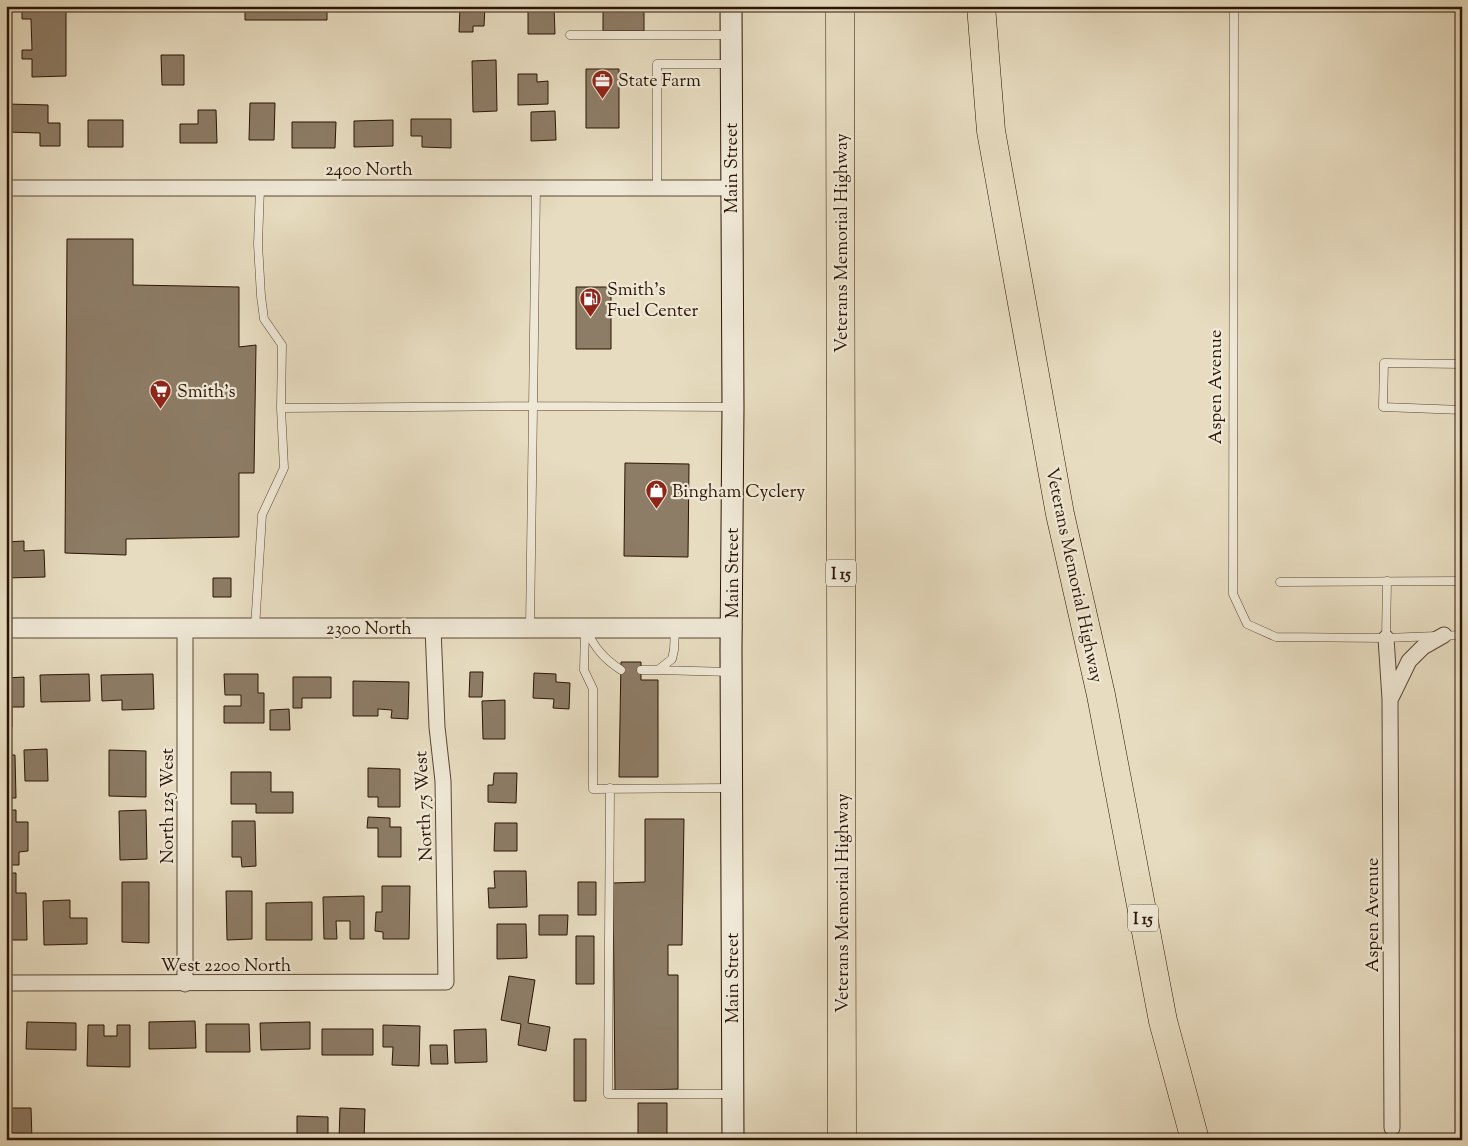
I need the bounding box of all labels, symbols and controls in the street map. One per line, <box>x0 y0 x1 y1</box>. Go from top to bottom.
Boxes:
office icon: State Farm <box>590 68 614 99</box>
place label: State Farm <box>618 69 701 95</box>
street label: Main Street <box>720 123 746 213</box>
street label: Veterans Memorial Highway <box>830 133 856 353</box>
street label: 2400 North <box>325 158 413 184</box>
place label: Smith's Fuel Center <box>607 278 699 325</box>
fuel station icon: Smith's Fuel Center <box>579 287 603 318</box>
street label: Aspen Avenue <box>1204 330 1230 444</box>
supermarket icon: Smith's <box>149 379 173 410</box>
place label: Smith's <box>177 380 235 406</box>
street label: Veterans Memorial Highway <box>1038 465 1109 685</box>
shop icon: Bingham Cyclery <box>644 479 668 510</box>
place label: Bingham Cyclery <box>672 480 805 506</box>
street label: Main Street <box>721 528 747 618</box>
road number: I 15 <box>826 560 856 586</box>
street label: 2300 North <box>326 617 412 643</box>
street label: North 125 West <box>156 748 182 864</box>
street label: North 75 West <box>409 750 441 862</box>
street label: Veterans Memorial Highway <box>831 793 857 1013</box>
street label: Aspen Avenue <box>1361 858 1387 972</box>
road number: I 15 <box>1128 904 1158 931</box>
street label: Main Street <box>721 933 747 1023</box>
street label: West 2200 North <box>161 954 292 980</box>

